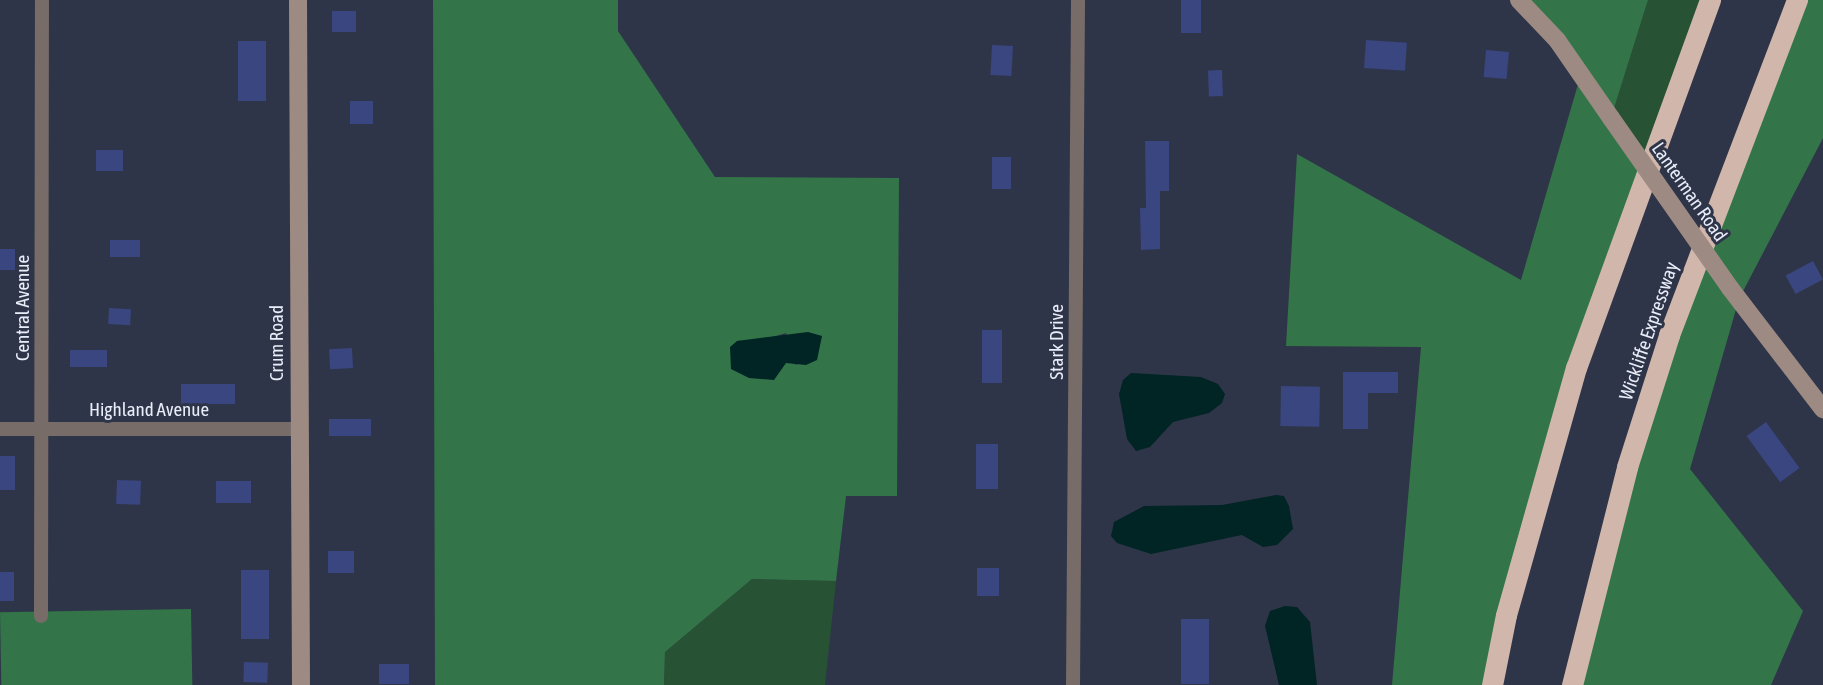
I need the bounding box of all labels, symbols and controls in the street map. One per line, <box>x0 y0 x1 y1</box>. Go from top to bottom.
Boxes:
street label: Lanterman Road <box>1647 138 1731 246</box>
street label: Central Avenue <box>12 255 34 361</box>
street label: Wickliffe Expressway <box>1615 259 1683 403</box>
street label: Stark Drive <box>1046 304 1068 380</box>
street label: Crum Road <box>266 305 288 381</box>
street label: Highland Avenue <box>89 399 209 421</box>

